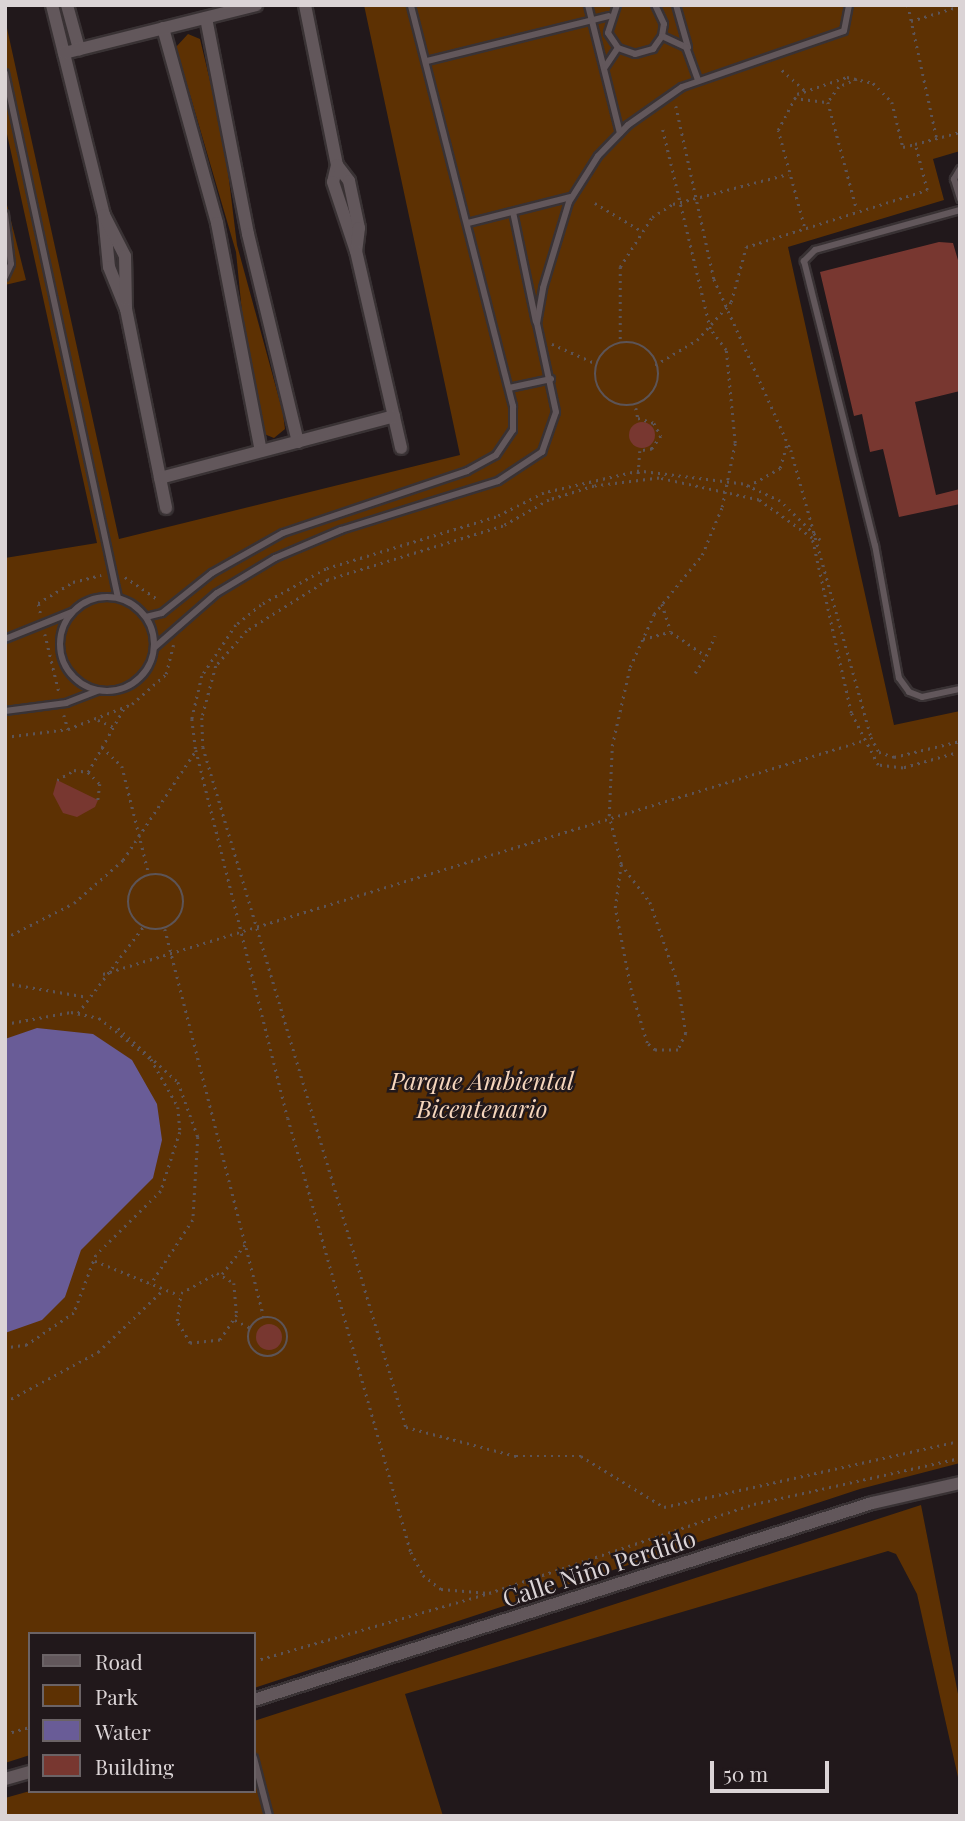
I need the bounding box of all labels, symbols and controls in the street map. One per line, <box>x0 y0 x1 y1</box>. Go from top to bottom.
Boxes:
park label: Parque Ambiental Bicentenario <box>390 1067 574 1123</box>
street label: Calle Niño Perdido <box>499 1523 699 1613</box>
legend <box>28 1632 256 1793</box>
text: Road <box>95 1647 143 1675</box>
text: Park <box>95 1682 138 1710</box>
text: Water <box>95 1717 151 1745</box>
scale bar <box>713 1748 832 1792</box>
text: Building <box>95 1752 174 1780</box>
text: 50 m <box>723 1759 768 1787</box>

